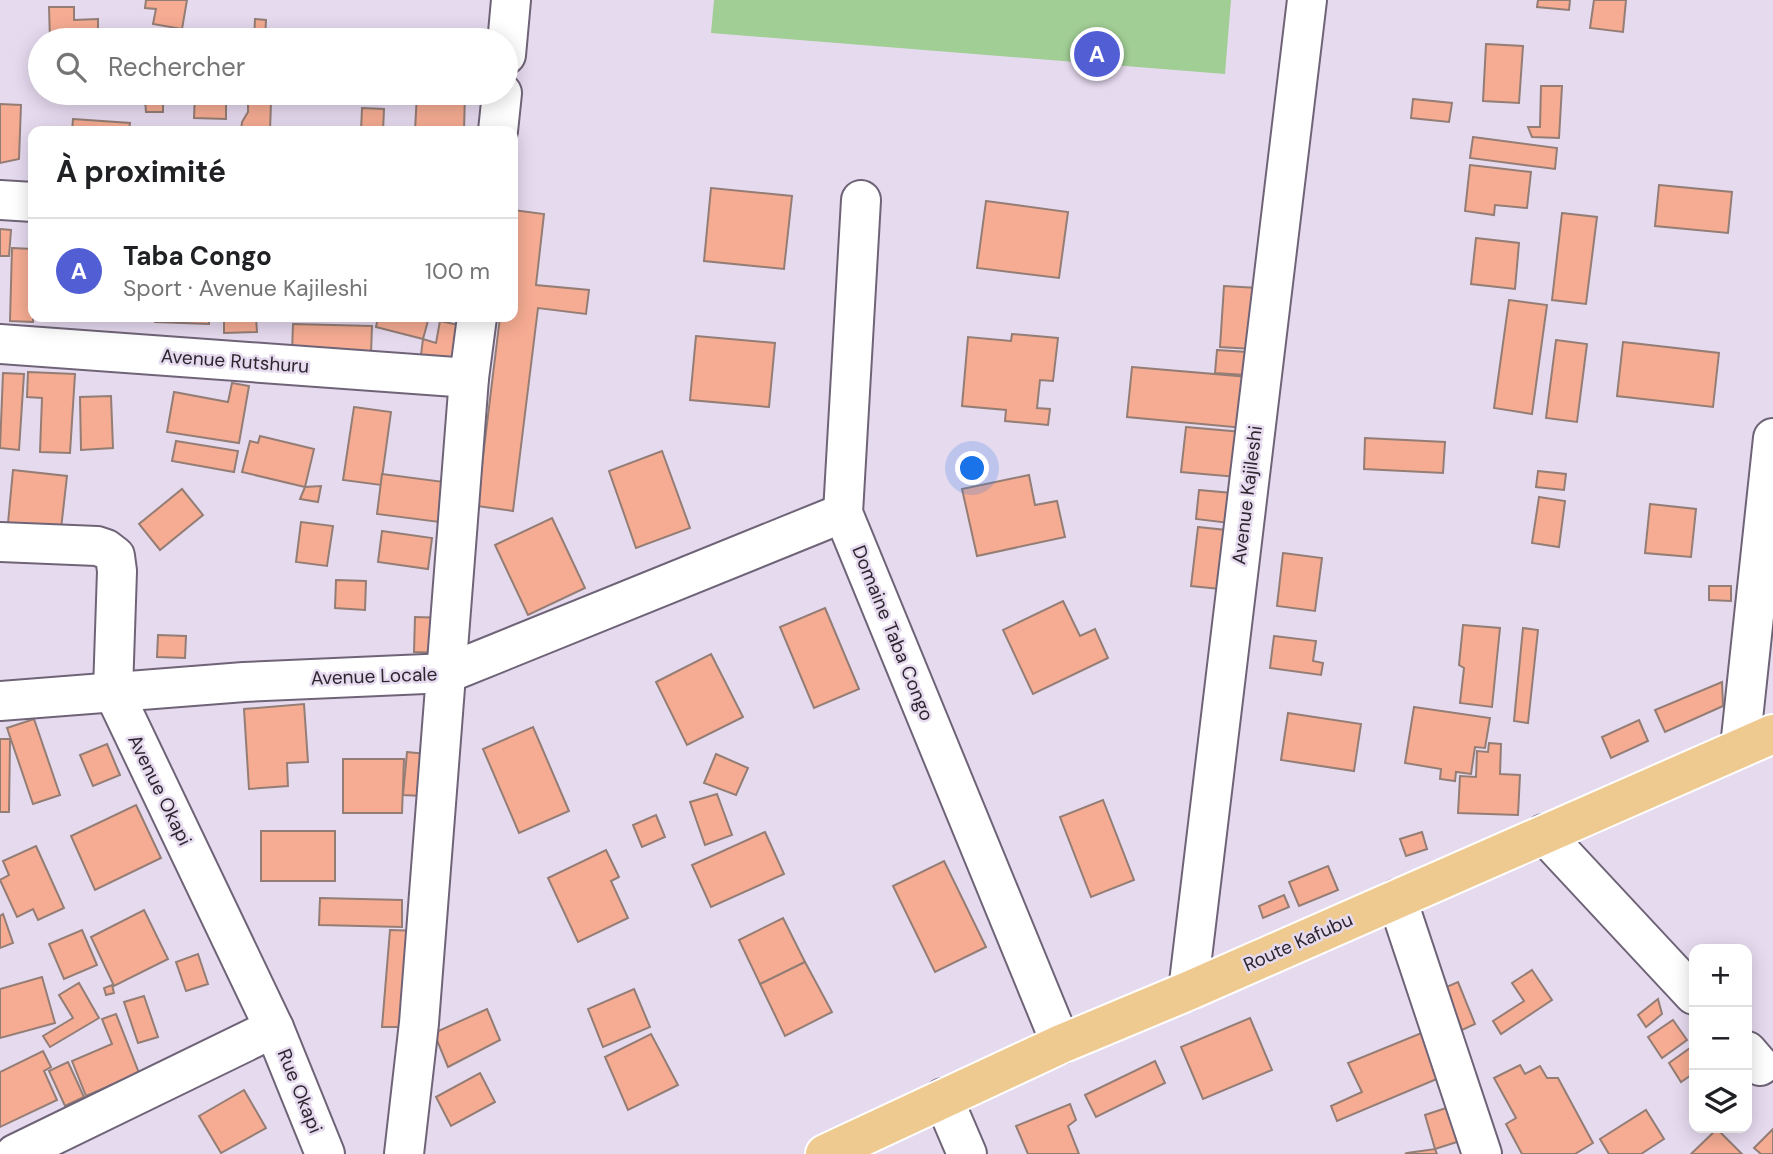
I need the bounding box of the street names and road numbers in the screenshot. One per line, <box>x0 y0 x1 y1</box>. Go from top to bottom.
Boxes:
street label: Avenue Rutshuru <box>160 343 310 379</box>
street label: Avenue Kajileshi <box>1226 424 1268 566</box>
street label: Domaine Taba Congo <box>846 542 940 724</box>
street label: Avenue Locale <box>310 661 438 691</box>
street label: Avenue Okapi <box>122 730 198 850</box>
street label: Route Kafubu <box>1239 907 1357 977</box>
street label: Rue Okapi <box>272 1045 328 1137</box>

